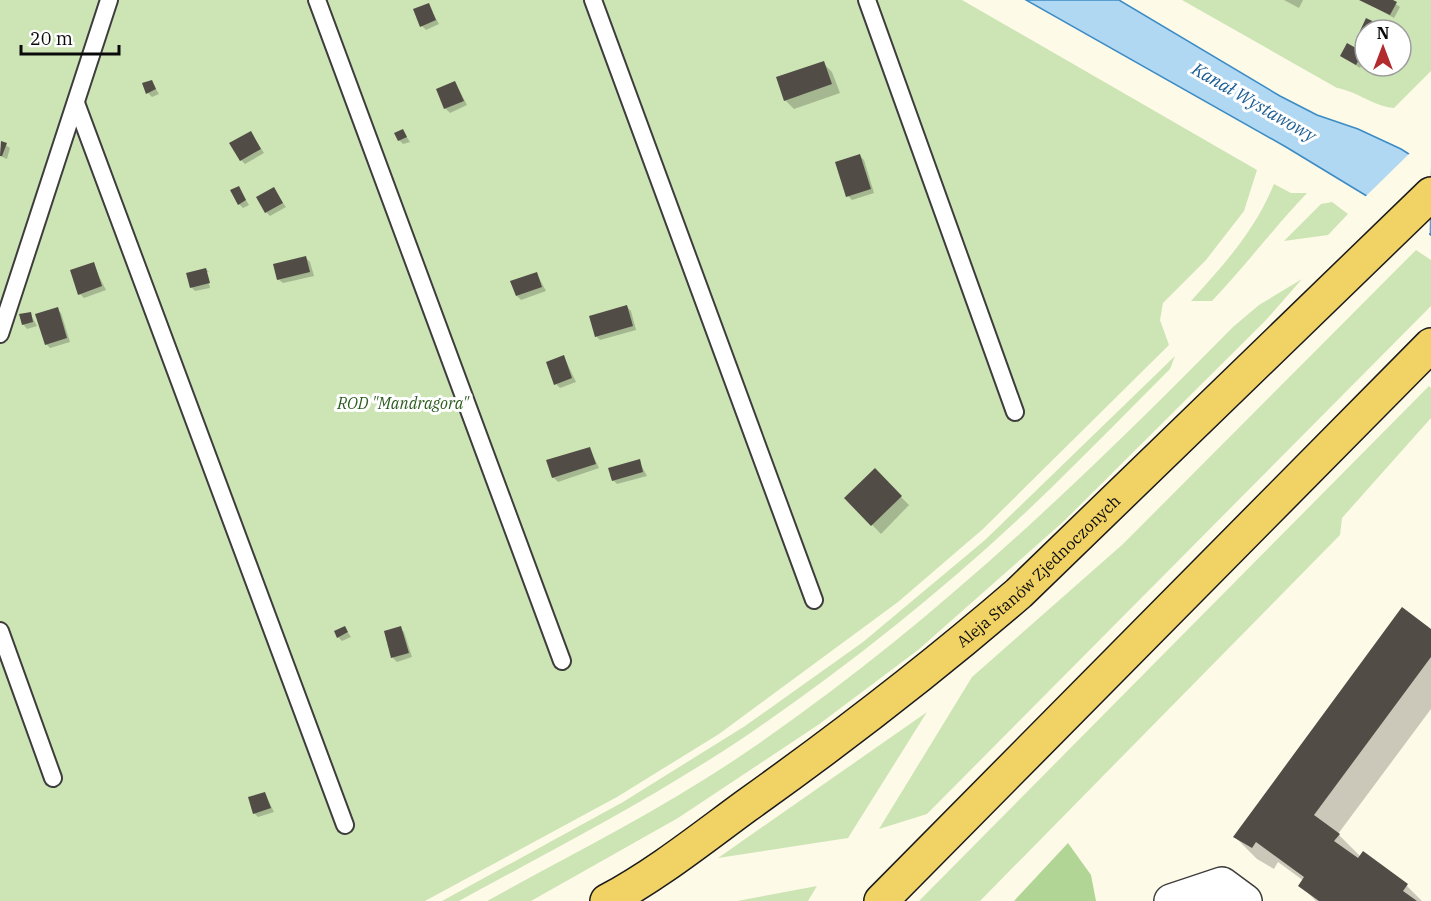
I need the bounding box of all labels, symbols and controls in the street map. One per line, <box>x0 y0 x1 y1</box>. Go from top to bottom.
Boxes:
scale bar <box>21 18 118 56</box>
north arrow <box>1353 18 1413 78</box>
text: N <box>1377 23 1389 43</box>
text: 20 m <box>30 27 73 50</box>
water label: Kanał Wystawowy <box>1187 57 1322 148</box>
park label: ROD "Mandragora" <box>336 393 471 413</box>
street label: Aleja Stanów Zjednoczonych <box>952 491 1124 651</box>

